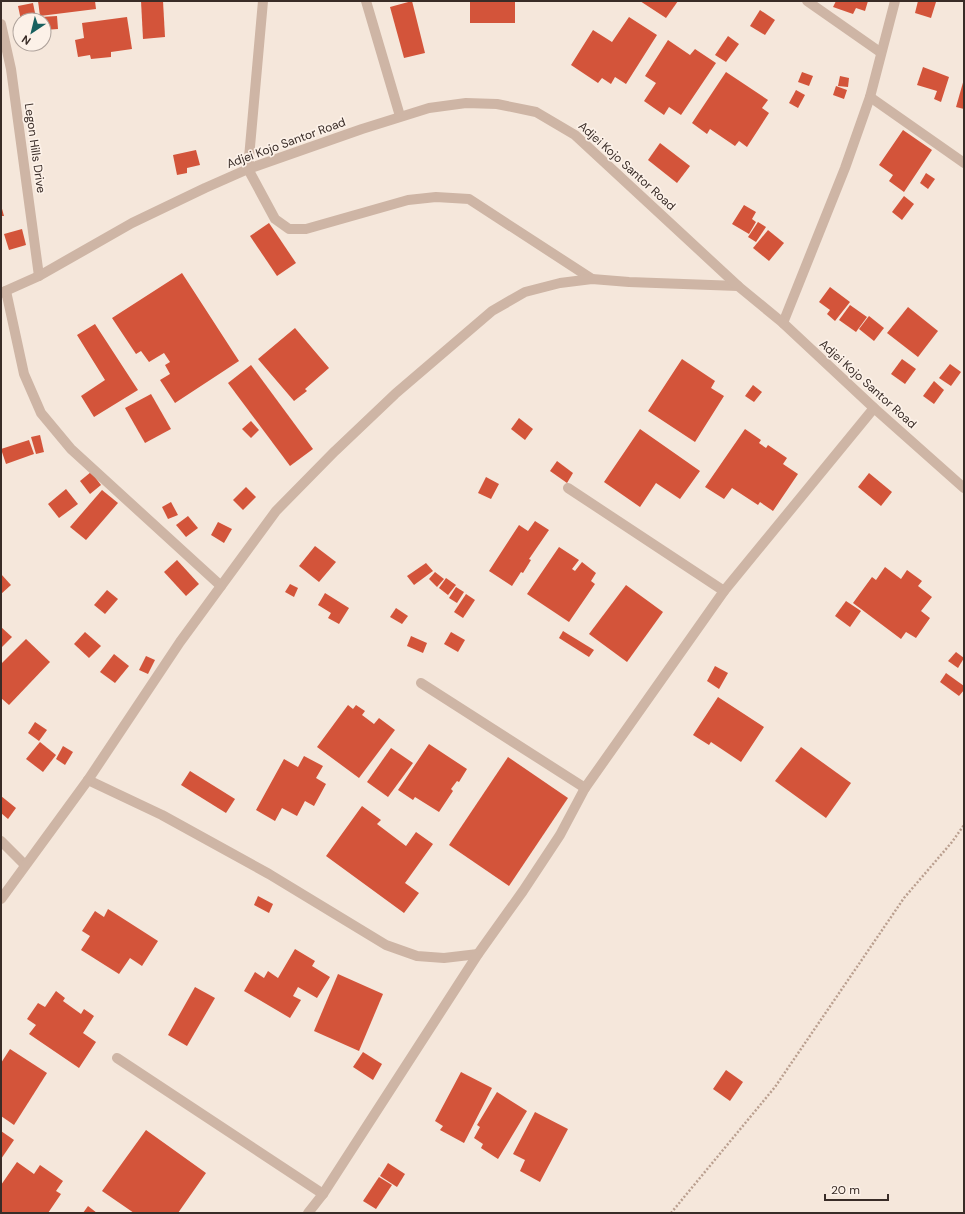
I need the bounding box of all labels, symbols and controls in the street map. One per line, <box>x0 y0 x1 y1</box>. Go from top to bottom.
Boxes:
north arrow <box>12 12 52 52</box>
text: N <box>19 32 34 48</box>
street label: Legon Hills Drive <box>21 102 49 194</box>
street label: Adjei Kojo Santor Road <box>224 114 348 172</box>
street label: Adjei Kojo Santor Road <box>575 118 679 214</box>
street label: Adjei Kojo Santor Road <box>816 336 920 432</box>
scale bar <box>825 1176 888 1202</box>
text: 20 m <box>831 1182 860 1198</box>

